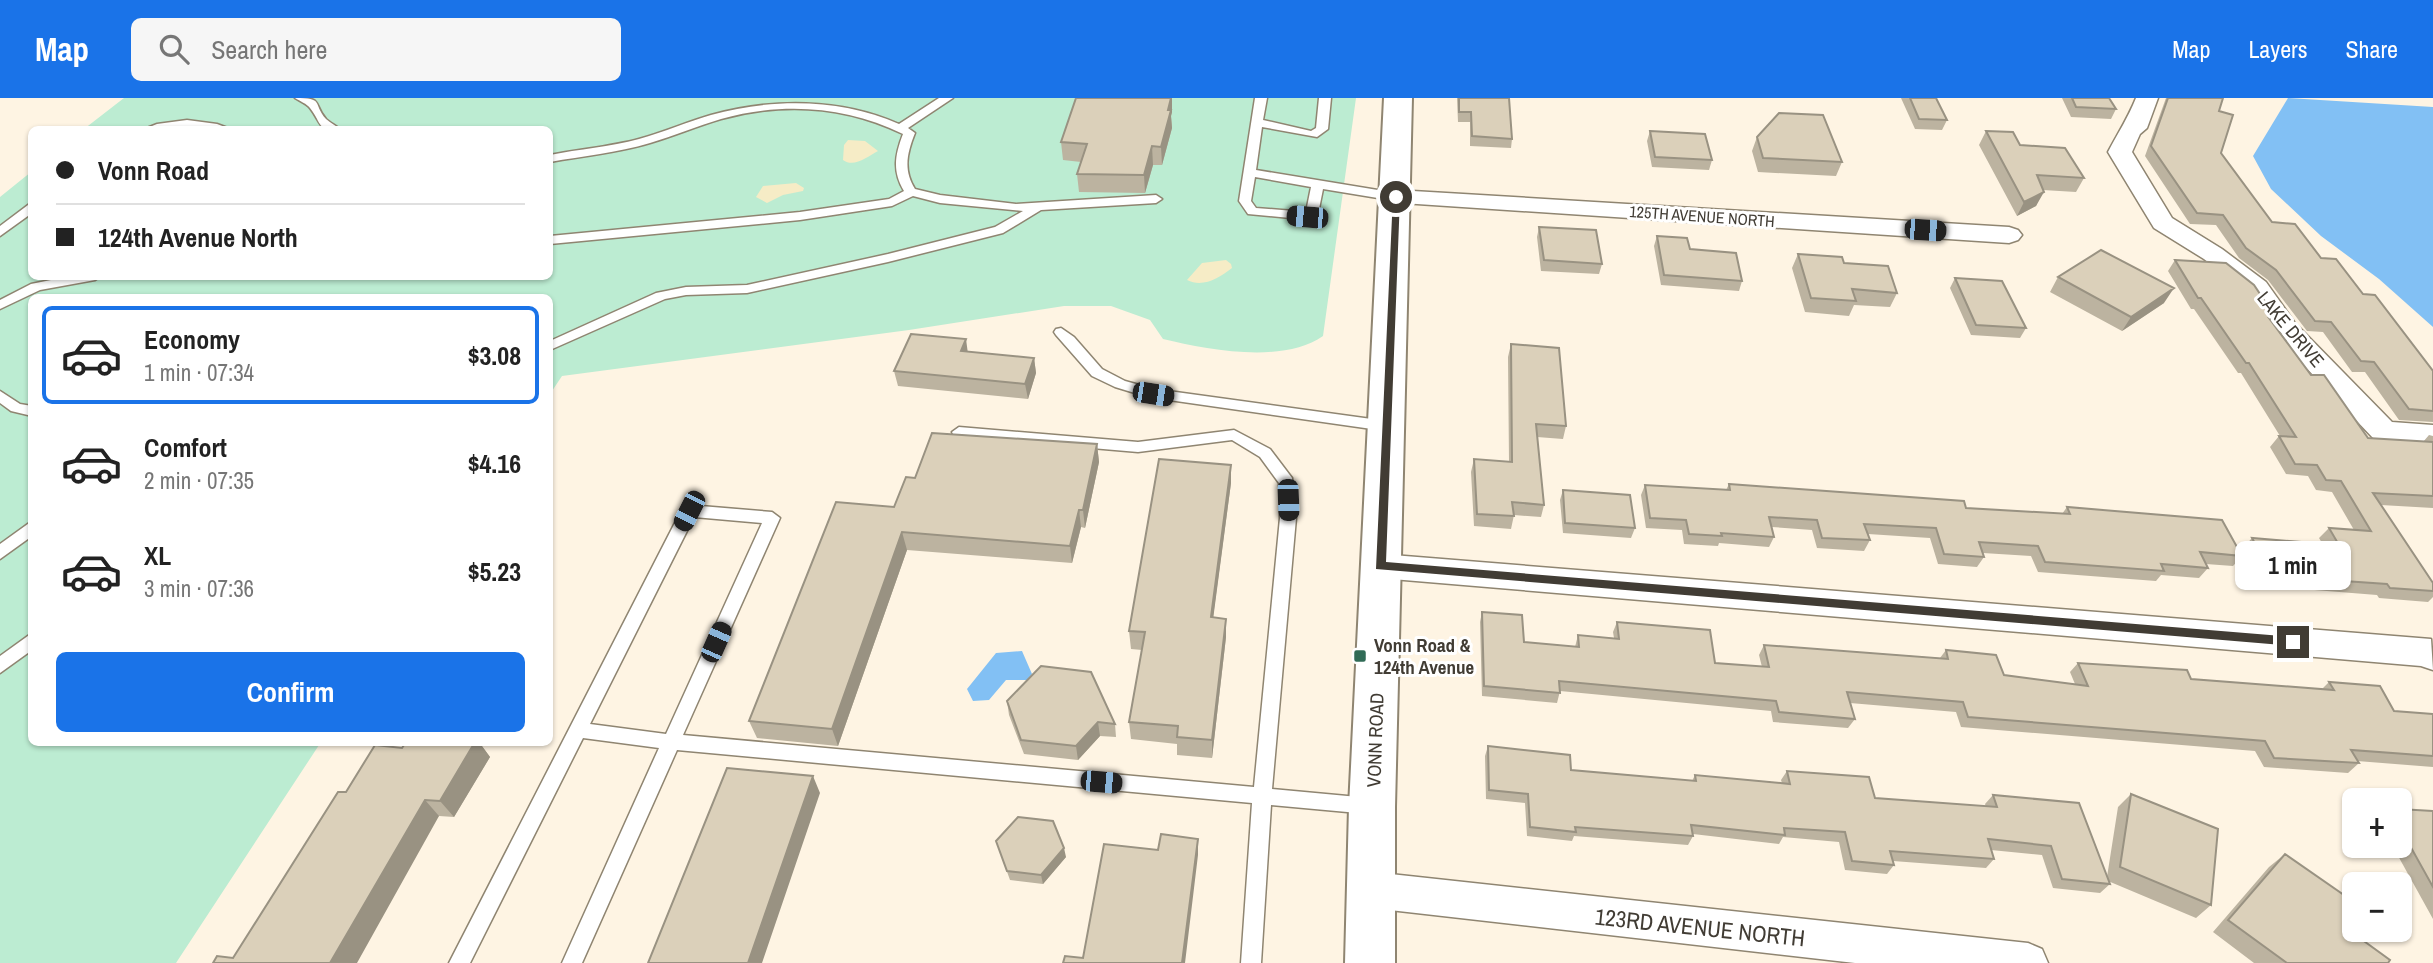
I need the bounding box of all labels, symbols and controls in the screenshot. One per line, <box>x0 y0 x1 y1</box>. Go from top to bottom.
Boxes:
search box <box>131 18 621 81</box>
text: Map <box>35 27 89 71</box>
icon: search <box>155 30 193 68</box>
text: Search here <box>211 32 327 67</box>
text: Map <box>2172 33 2210 65</box>
text: Layers <box>2248 33 2307 65</box>
text: Share <box>2345 33 2398 65</box>
text: Vonn Road <box>98 153 209 188</box>
route start <box>1380 181 1412 213</box>
street label: 125TH AVENUE NORTH <box>1629 200 1775 232</box>
car <box>1286 205 1329 229</box>
car <box>1904 218 1947 242</box>
text: 124th Avenue North <box>98 220 298 255</box>
street label: LAKE DRIVE <box>2252 285 2330 373</box>
text: Economy <box>144 322 240 357</box>
icon: car <box>60 324 123 387</box>
text: $3.08 <box>468 338 521 373</box>
text: 1 min · 07:34 <box>144 357 254 388</box>
car <box>1131 380 1176 408</box>
text: Comfort <box>144 430 227 465</box>
icon: car <box>60 432 123 495</box>
text: $4.16 <box>468 446 521 481</box>
text: 2 min · 07:35 <box>144 465 254 496</box>
car <box>1277 479 1300 521</box>
car <box>671 488 708 534</box>
text: XL <box>144 538 171 573</box>
icon: car <box>60 540 123 603</box>
callout: 1 min <box>2235 540 2351 589</box>
text: 1 min <box>2268 550 2318 581</box>
text: $5.23 <box>468 554 521 589</box>
text: 3 min · 07:36 <box>144 573 254 604</box>
car <box>698 619 735 665</box>
route end <box>2277 626 2309 658</box>
place label: Vonn Road & 124th Avenue <box>1374 632 1475 680</box>
marker: Vonn Road & 124th Avenue <box>1352 648 1368 664</box>
button: Confirm <box>56 652 525 732</box>
street label: VONN ROAD <box>1360 692 1390 788</box>
car <box>1080 770 1123 794</box>
map controls <box>2342 788 2412 942</box>
button: + <box>2342 788 2412 858</box>
button: − <box>2342 872 2412 942</box>
street label: 123RD AVENUE NORTH <box>1593 901 1807 953</box>

